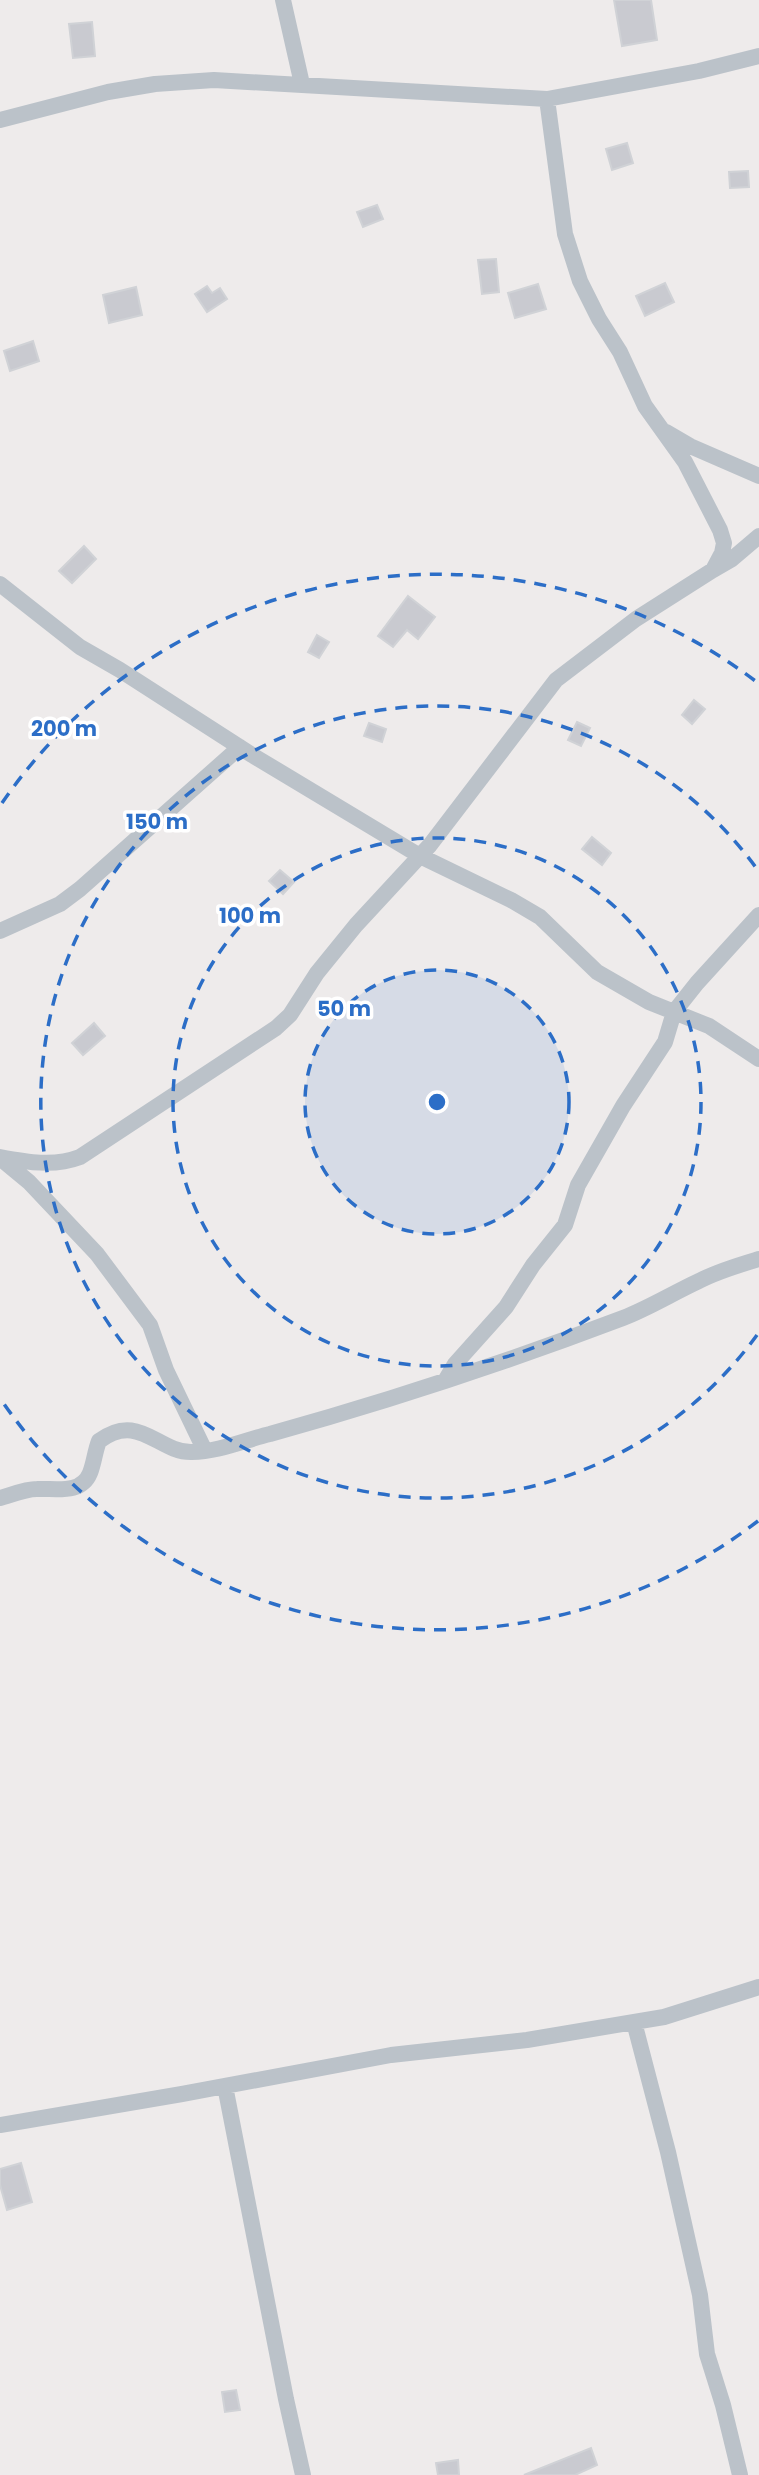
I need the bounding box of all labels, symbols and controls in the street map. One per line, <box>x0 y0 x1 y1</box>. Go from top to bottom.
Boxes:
text: 200 m <box>31 714 97 743</box>
text: 150 m <box>126 807 188 836</box>
text: 100 m <box>219 901 281 930</box>
text: 50 m <box>317 994 371 1023</box>
centre of rings <box>425 1090 449 1114</box>

